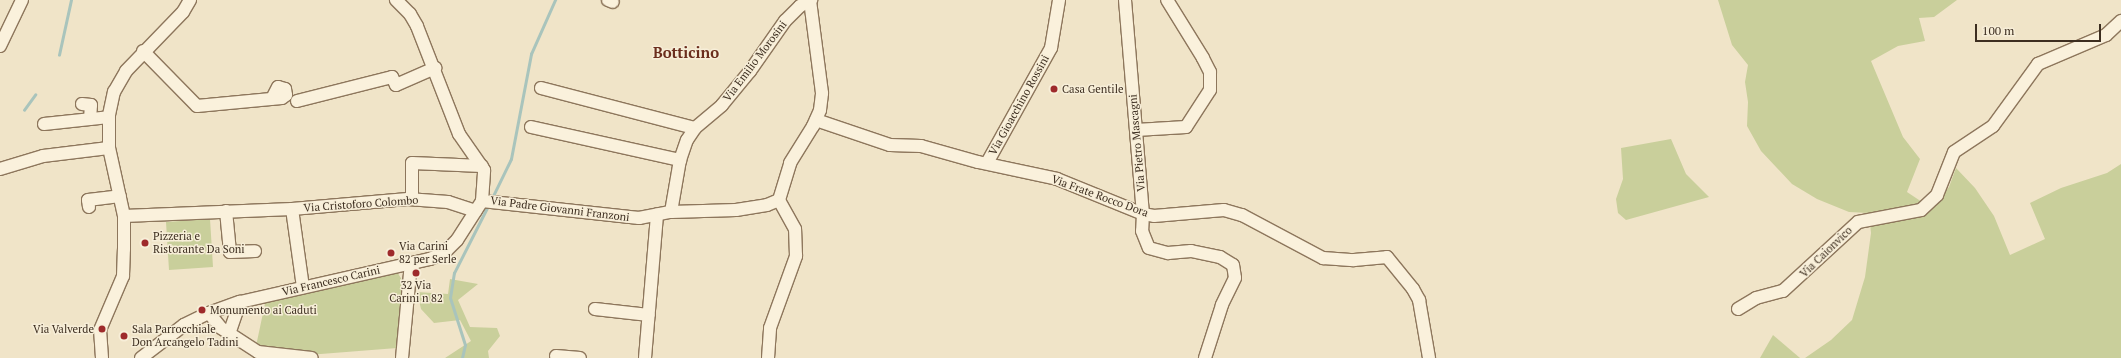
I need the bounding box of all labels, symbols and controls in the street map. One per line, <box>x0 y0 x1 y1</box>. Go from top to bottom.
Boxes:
scale bar <box>1977 16 2103 42</box>
street label: Via Emilio Morosini <box>720 18 790 104</box>
text: 100 m <box>1982 23 2014 38</box>
district label: Botticino <box>653 44 719 62</box>
street label: Via Gioacchino Rossini <box>986 53 1052 157</box>
place label: Casa Gentile <box>1062 82 1124 96</box>
marker: Casa Gentile <box>1049 84 1059 94</box>
street label: Via Pietro Mascagni <box>1126 94 1148 192</box>
street label: Via Frate Rocco Dora <box>1050 172 1150 220</box>
street label: Via Cristoforo Colombo <box>303 193 419 215</box>
street label: Via Padre Giovanni Franzoni <box>490 194 630 224</box>
street label: Via Caionvico <box>1797 224 1855 280</box>
place label: Pizzeria e Ristorante Da Soni <box>153 230 245 256</box>
marker: Pizzeria e Ristorante Da Soni <box>140 238 150 248</box>
place label: Via Carini 82 per Serle <box>399 240 457 266</box>
marker: Via Carini 82 per Serle <box>386 248 396 258</box>
street label: Via Francesco Carini <box>281 263 381 299</box>
marker: 32 Via Carini n 82 <box>411 268 421 278</box>
place label: 32 Via Carini n 82 <box>389 279 443 305</box>
place label: Monumento ai Caduti <box>210 303 317 317</box>
marker: Monumento ai Caduti <box>197 305 207 315</box>
place label: Via Valverde <box>33 322 94 336</box>
place label: Sala Parrocchiale Don Arcangelo Tadini <box>132 323 239 349</box>
marker: Via Valverde <box>97 324 107 334</box>
marker: Sala Parrocchiale Don Arcangelo Tadini <box>119 331 129 341</box>

